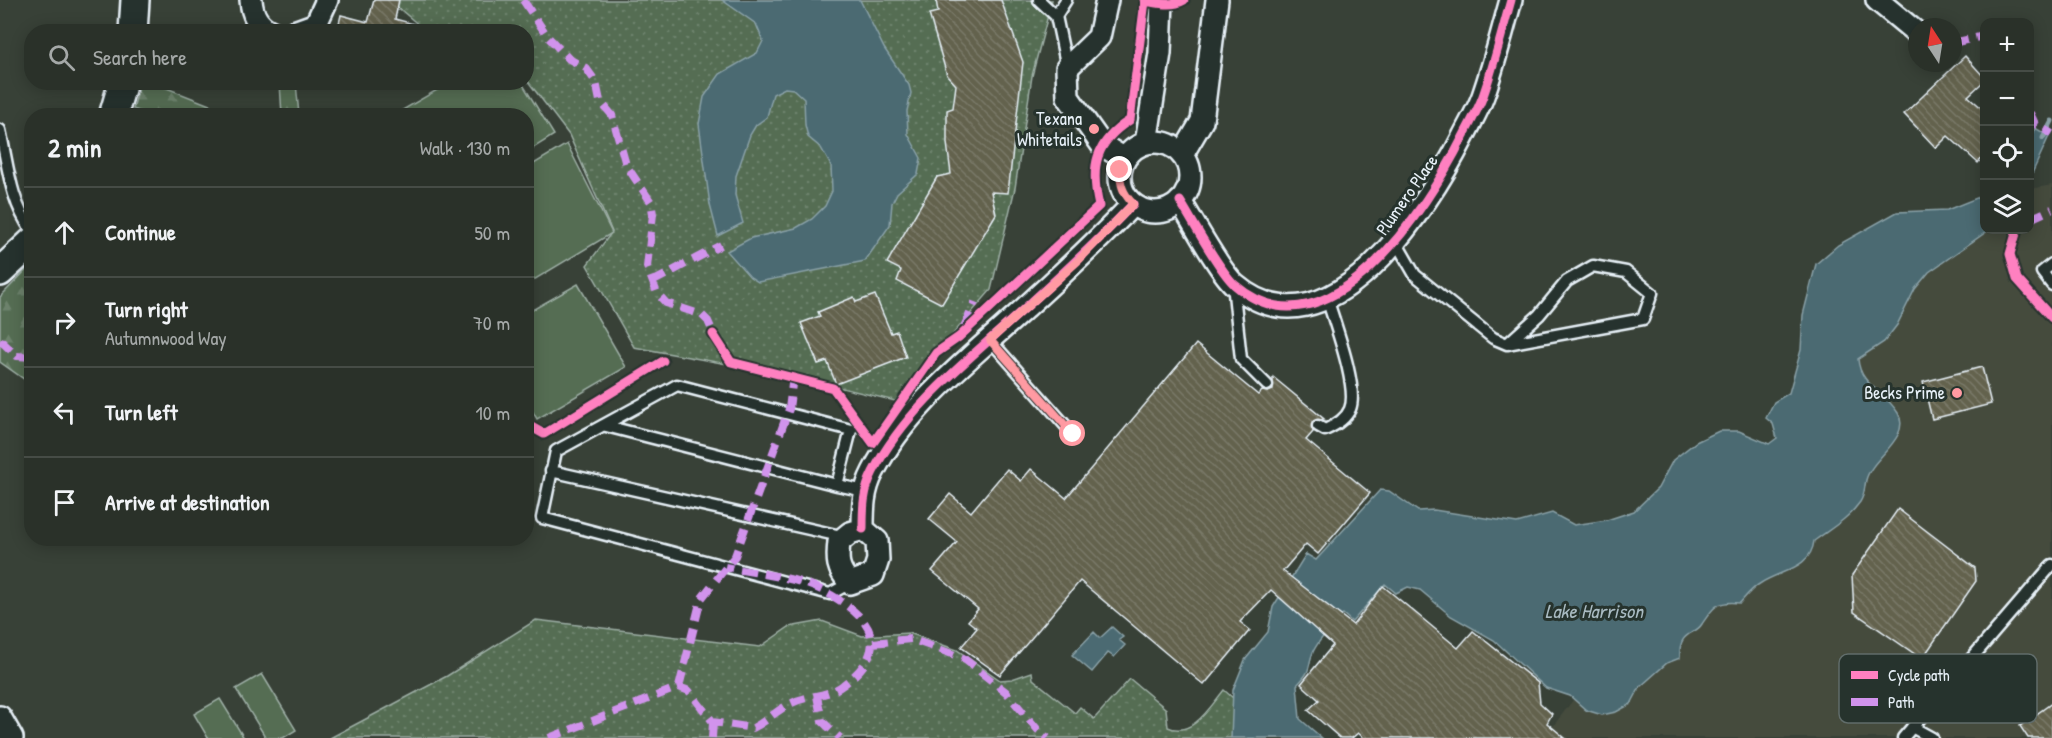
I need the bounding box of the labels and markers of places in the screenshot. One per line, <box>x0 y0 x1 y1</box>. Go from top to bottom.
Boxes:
place label: Texana Whitetails <box>1017 106 1082 152</box>
marker: Texana Whitetails <box>1087 122 1101 136</box>
place label: Becks Prime <box>1864 380 1945 405</box>
marker: Becks Prime <box>1950 386 1964 400</box>

